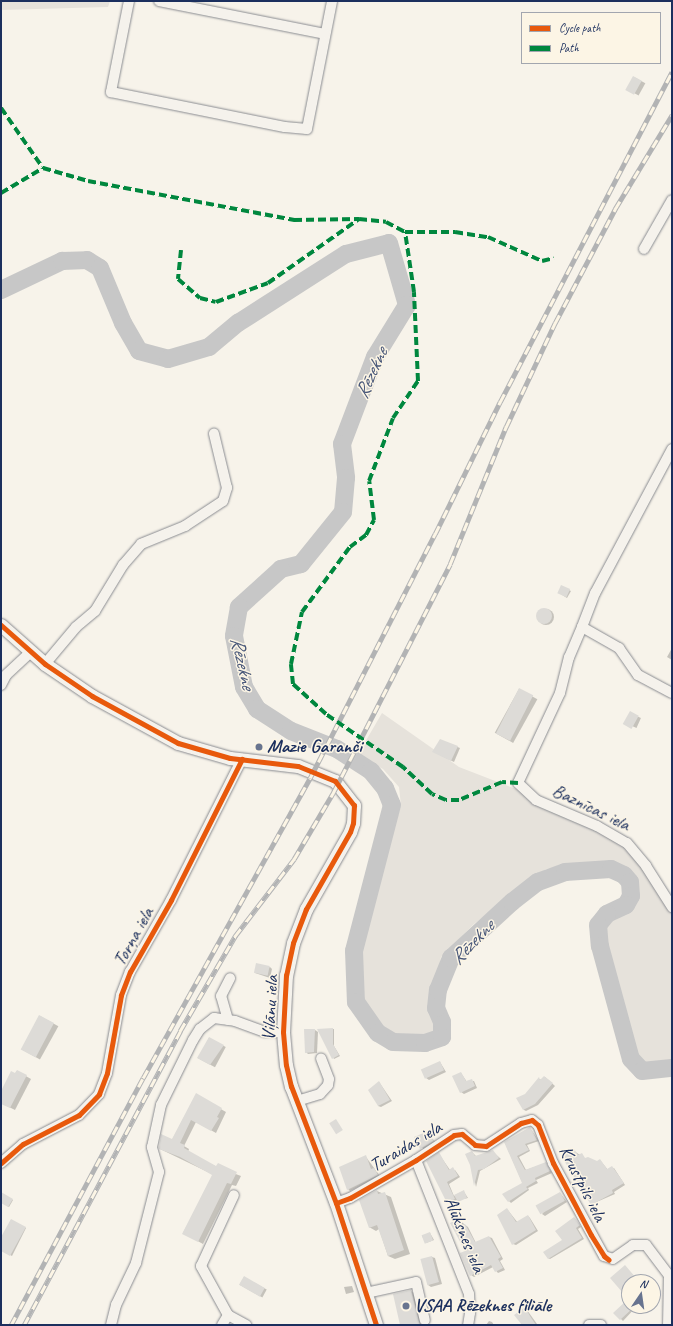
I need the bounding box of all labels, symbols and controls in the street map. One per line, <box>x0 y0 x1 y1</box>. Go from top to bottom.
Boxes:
legend <box>521 12 661 64</box>
text: Cycle path <box>559 20 601 36</box>
text: Path <box>559 40 579 56</box>
water label: Rēzekne <box>349 344 393 402</box>
water label: Rēzekne <box>225 635 261 691</box>
place label: Mazie Garanči <box>267 736 362 758</box>
marker: Mazie Garanči <box>254 742 264 752</box>
street label: Baznīcas iela <box>549 780 633 836</box>
street label: Torņa iela <box>109 904 159 970</box>
water label: Rēzekne <box>445 915 499 969</box>
street label: Viļānu iela <box>258 975 284 1041</box>
street label: Turaidas iela <box>366 1117 446 1177</box>
street label: Krustpils iela <box>553 1142 611 1226</box>
street label: Alūksnes iela <box>438 1194 490 1276</box>
north arrow <box>621 1274 661 1314</box>
text: N <box>639 1276 648 1291</box>
place label: VSAA Rēzeknes filiāle <box>414 1295 552 1317</box>
marker: VSAA Rēzeknes filiāle <box>401 1301 411 1311</box>

